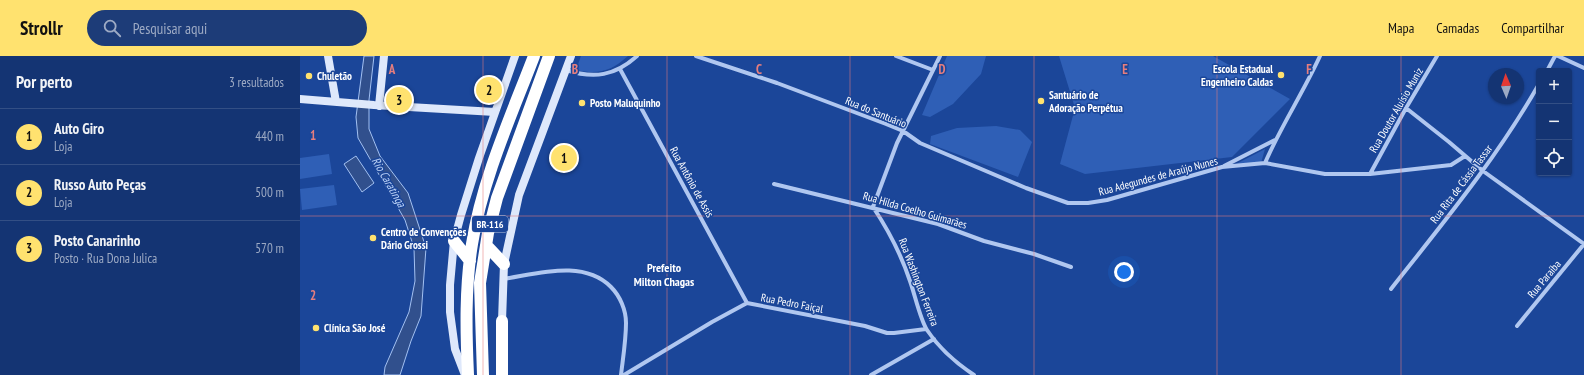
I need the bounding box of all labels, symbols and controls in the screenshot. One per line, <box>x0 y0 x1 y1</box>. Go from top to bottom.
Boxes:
search box <box>87 10 367 46</box>
text: Strollr <box>20 16 63 40</box>
icon: search <box>101 17 123 39</box>
text: Pesquisar aqui <box>133 19 207 38</box>
text: Mapa <box>1388 19 1414 37</box>
text: Camadas <box>1436 19 1479 37</box>
text: Compartilhar <box>1501 19 1564 37</box>
text: A <box>388 61 396 78</box>
text: B <box>572 61 578 78</box>
text: C <box>756 61 762 78</box>
text: D <box>939 61 946 78</box>
text: E <box>1122 61 1128 78</box>
text: F <box>1306 61 1312 78</box>
place label: Escola Estadual Engenheiro Caldas <box>1201 62 1273 89</box>
street label: Rua Doutor Aluísio Muniz <box>1366 65 1426 155</box>
north arrow <box>1488 68 1524 104</box>
map controls <box>1536 68 1572 176</box>
button: + <box>1536 68 1572 104</box>
place label: Chuletão <box>317 69 352 83</box>
marker: Escola Estadual Engenheiro Caldas <box>1276 70 1286 80</box>
text: Por perto <box>16 71 72 93</box>
marker: Chuletão <box>304 71 314 81</box>
text: 3 resultados <box>229 74 284 91</box>
pin: 2 <box>476 75 502 105</box>
pin: 3 <box>386 85 412 115</box>
place label: Santuário de Adoração Perpétua <box>1048 88 1123 115</box>
street label: Rua do Santuário <box>843 93 909 131</box>
place label: Posto Maluquinho <box>590 96 661 110</box>
marker: Santuário de Adoração Perpétua <box>1036 96 1046 106</box>
marker: Posto Maluquinho <box>577 98 587 108</box>
button: − <box>1536 104 1572 140</box>
text: Auto Giro <box>54 119 104 138</box>
text: 1 <box>310 127 316 144</box>
text: 1 <box>26 128 32 145</box>
text: 440 m <box>255 128 284 145</box>
text: Loja <box>54 138 72 155</box>
button: locate <box>1536 140 1572 176</box>
street label: Rua Rita de Cássia Tassar <box>1427 142 1495 226</box>
pin: 1 <box>551 143 577 173</box>
street label: Rua Antônio de Assis <box>667 144 717 220</box>
street label: Rua Adegundes de Araújo Nunes <box>1097 153 1219 199</box>
water label: Rio Caratinga <box>369 154 410 211</box>
text: Russo Auto Peças <box>54 175 146 194</box>
text: 2 <box>26 184 32 201</box>
text: 500 m <box>255 184 284 201</box>
street label: Rua Hilda Coelho Guimarães <box>861 188 969 232</box>
text: Loja <box>54 194 72 211</box>
road number: BR-116 <box>472 216 508 232</box>
place label: Centro de Convenções Dário Grossi <box>381 225 466 252</box>
text: Posto Canarinho <box>54 231 140 250</box>
marker: Centro de Convenções Dário Grossi <box>368 233 378 243</box>
street label: Rua Washington Ferreira <box>896 236 942 328</box>
text: 3 <box>26 240 32 257</box>
text: 570 m <box>255 240 284 257</box>
text: Posto · Rua Dona Julica <box>54 250 157 267</box>
street label: Rua Paraíba <box>1524 257 1564 301</box>
district label: Prefeito Milton Chagas <box>634 260 694 289</box>
your location <box>1114 262 1134 282</box>
text: 2 <box>310 287 316 304</box>
street label: Rua Pedro Faiçal <box>760 290 825 316</box>
place label: Clínica São José <box>324 321 386 335</box>
marker: Clínica São José <box>311 323 321 333</box>

